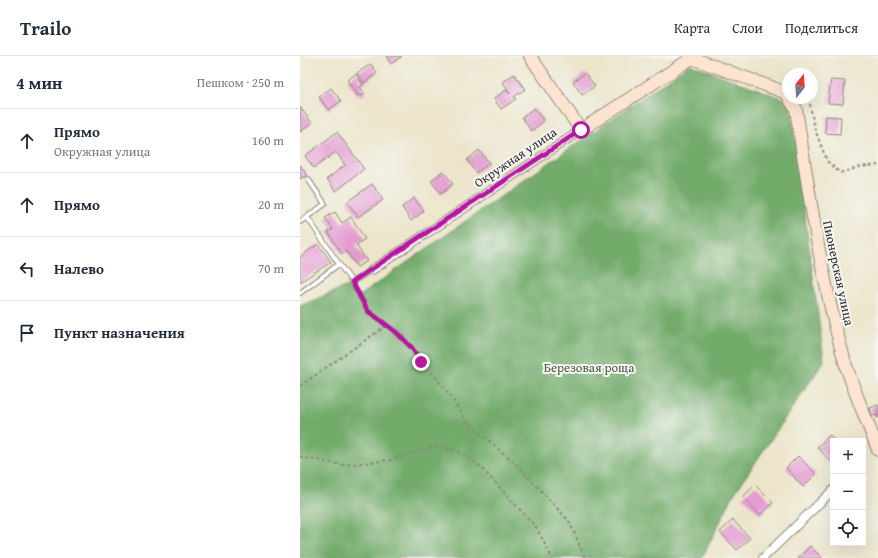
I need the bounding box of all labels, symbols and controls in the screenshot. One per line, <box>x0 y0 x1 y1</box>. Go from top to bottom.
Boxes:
text: Trailo <box>20 14 71 42</box>
text: Карта <box>674 18 710 38</box>
text: Слои <box>732 18 763 38</box>
text: Поделиться <box>785 18 858 38</box>
north arrow <box>782 68 818 104</box>
text: 4 мин <box>16 70 62 95</box>
text: Пешком · 250 m <box>197 73 284 92</box>
text: Прямо <box>54 121 100 142</box>
route start <box>572 121 590 139</box>
street label: Окружная улица <box>470 122 561 192</box>
icon: ahead <box>16 130 38 152</box>
text: 160 m <box>252 131 284 150</box>
text: Окружная улица <box>54 142 150 161</box>
icon: ahead <box>16 194 38 216</box>
text: Прямо <box>54 194 100 215</box>
text: 20 m <box>258 195 284 214</box>
street label: Пионерская улица <box>818 219 859 328</box>
icon: left <box>16 258 38 280</box>
text: Налево <box>54 258 104 279</box>
text: 70 m <box>258 259 284 278</box>
icon: arrive <box>16 322 38 344</box>
text: Пункт назначения <box>54 322 185 343</box>
route end <box>412 353 430 371</box>
park label: Березовая роща <box>544 358 635 377</box>
map controls <box>830 438 866 546</box>
button: + <box>830 438 866 474</box>
button: − <box>830 474 866 510</box>
button: locate <box>830 510 866 546</box>

